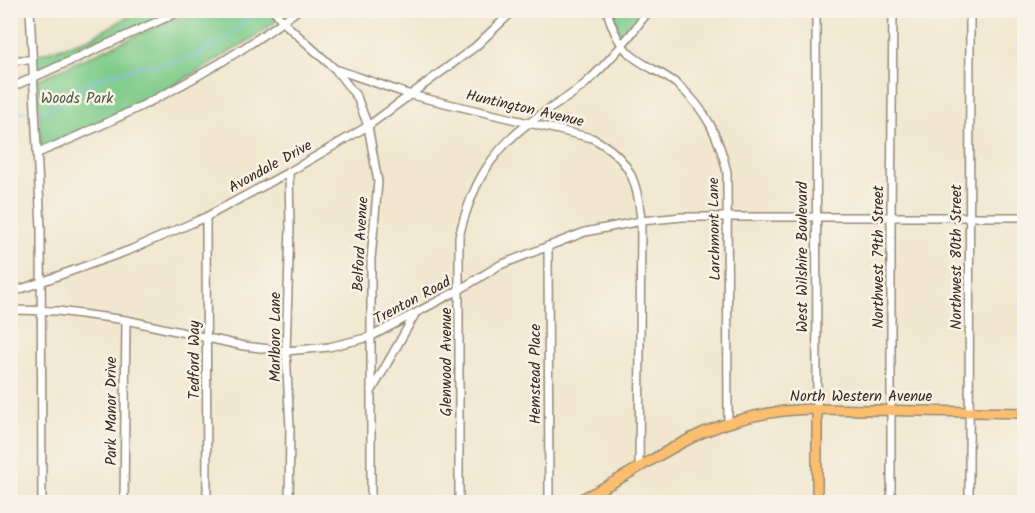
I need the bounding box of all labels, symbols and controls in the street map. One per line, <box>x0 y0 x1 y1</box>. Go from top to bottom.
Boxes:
street label: Huntington Avenue <box>463 84 586 134</box>
park label: Woods Park <box>41 87 114 111</box>
street label: Avondale Drive <box>224 134 317 200</box>
street label: Larchmont Lane <box>702 177 728 281</box>
street label: West Wilshire Boulevard <box>791 181 815 333</box>
street label: Northwest 80th Street <box>945 184 969 330</box>
street label: Northwest 79th Street <box>867 185 891 328</box>
street label: Belford Avenue <box>347 196 375 292</box>
street label: Trenton Road <box>370 270 456 331</box>
street label: Marlboro Lane <box>264 292 288 382</box>
street label: Glenwood Avenue <box>435 307 459 416</box>
street label: Tedford Way <box>183 320 207 399</box>
street label: Hemstead Place <box>524 324 548 424</box>
street label: Park Manor Drive <box>100 356 124 466</box>
street label: North Western Avenue <box>790 385 932 409</box>

